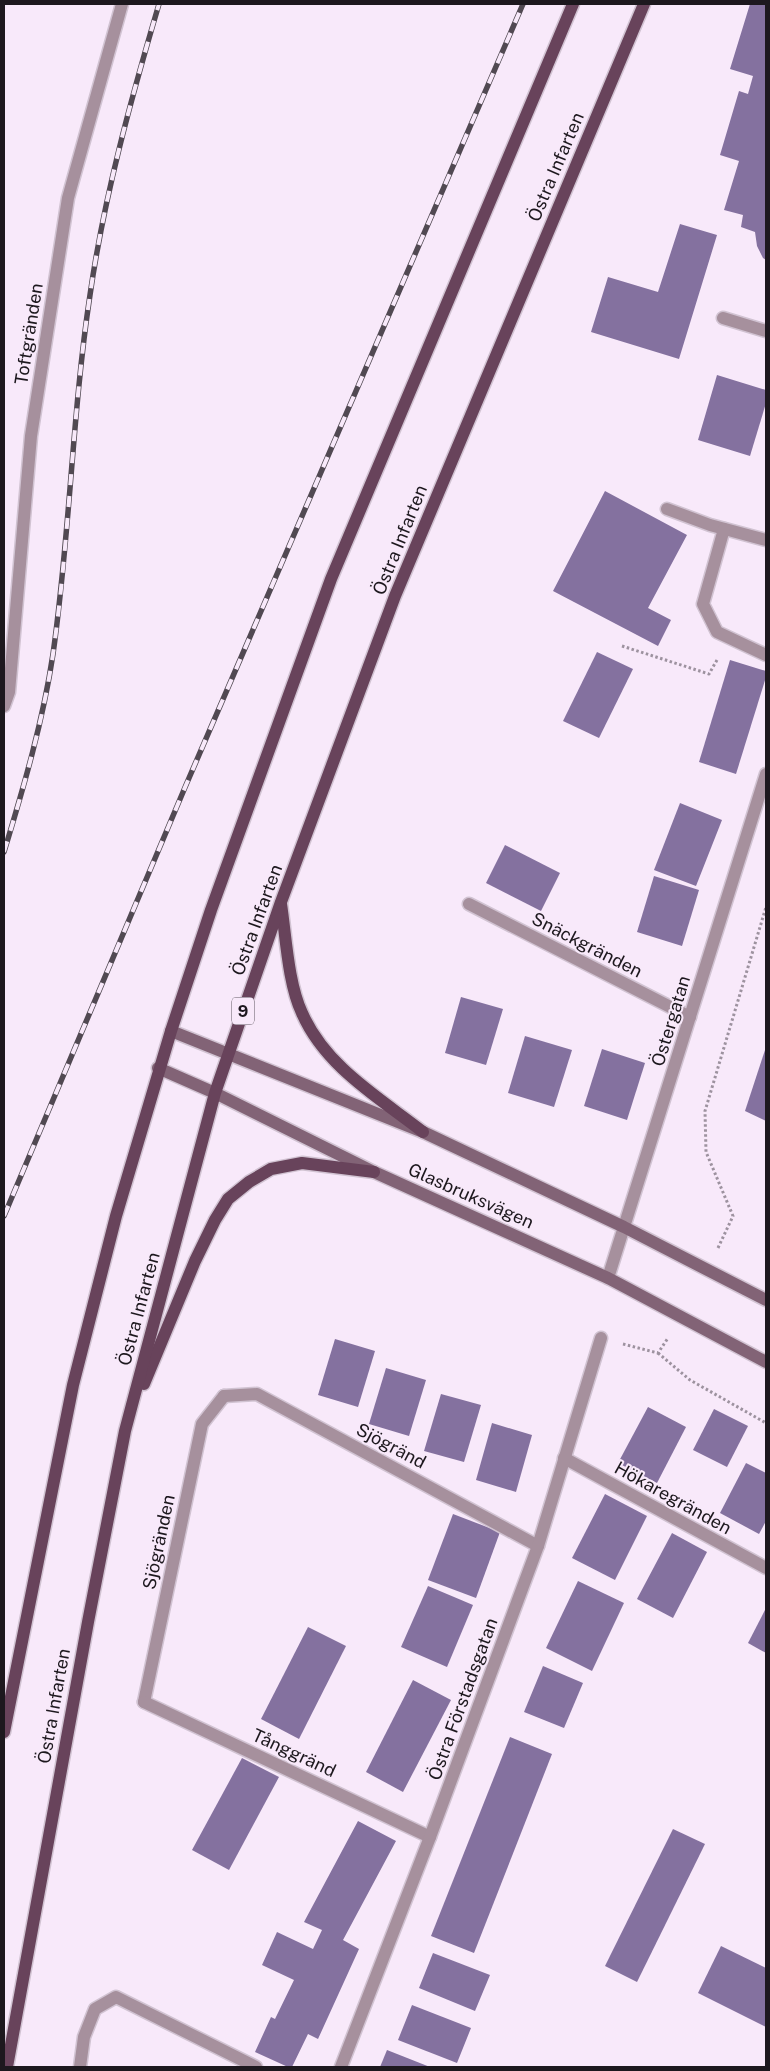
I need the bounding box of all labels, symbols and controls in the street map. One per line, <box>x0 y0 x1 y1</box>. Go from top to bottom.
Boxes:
street label: Östra Infarten <box>522 109 588 225</box>
street label: Toftgränden <box>10 282 47 386</box>
street label: Östra Infarten <box>367 481 431 598</box>
street label: Östra Infarten <box>226 861 286 978</box>
street label: Snäckgränden <box>528 908 646 981</box>
street label: Östergatan <box>646 973 694 1069</box>
road number: 9 <box>232 998 254 1024</box>
street label: Glasbruksvägen <box>405 1158 537 1233</box>
street label: Östra Infarten <box>112 1250 164 1368</box>
street label: Sjögränd <box>353 1418 430 1473</box>
street label: Hökaregränden <box>611 1457 735 1538</box>
street label: Sjögränden <box>138 1493 179 1591</box>
street label: Östra Förstadsgatan <box>422 1615 502 1783</box>
street label: Östra Infarten <box>32 1647 74 1765</box>
street label: Tånggränd <box>249 1724 339 1781</box>

